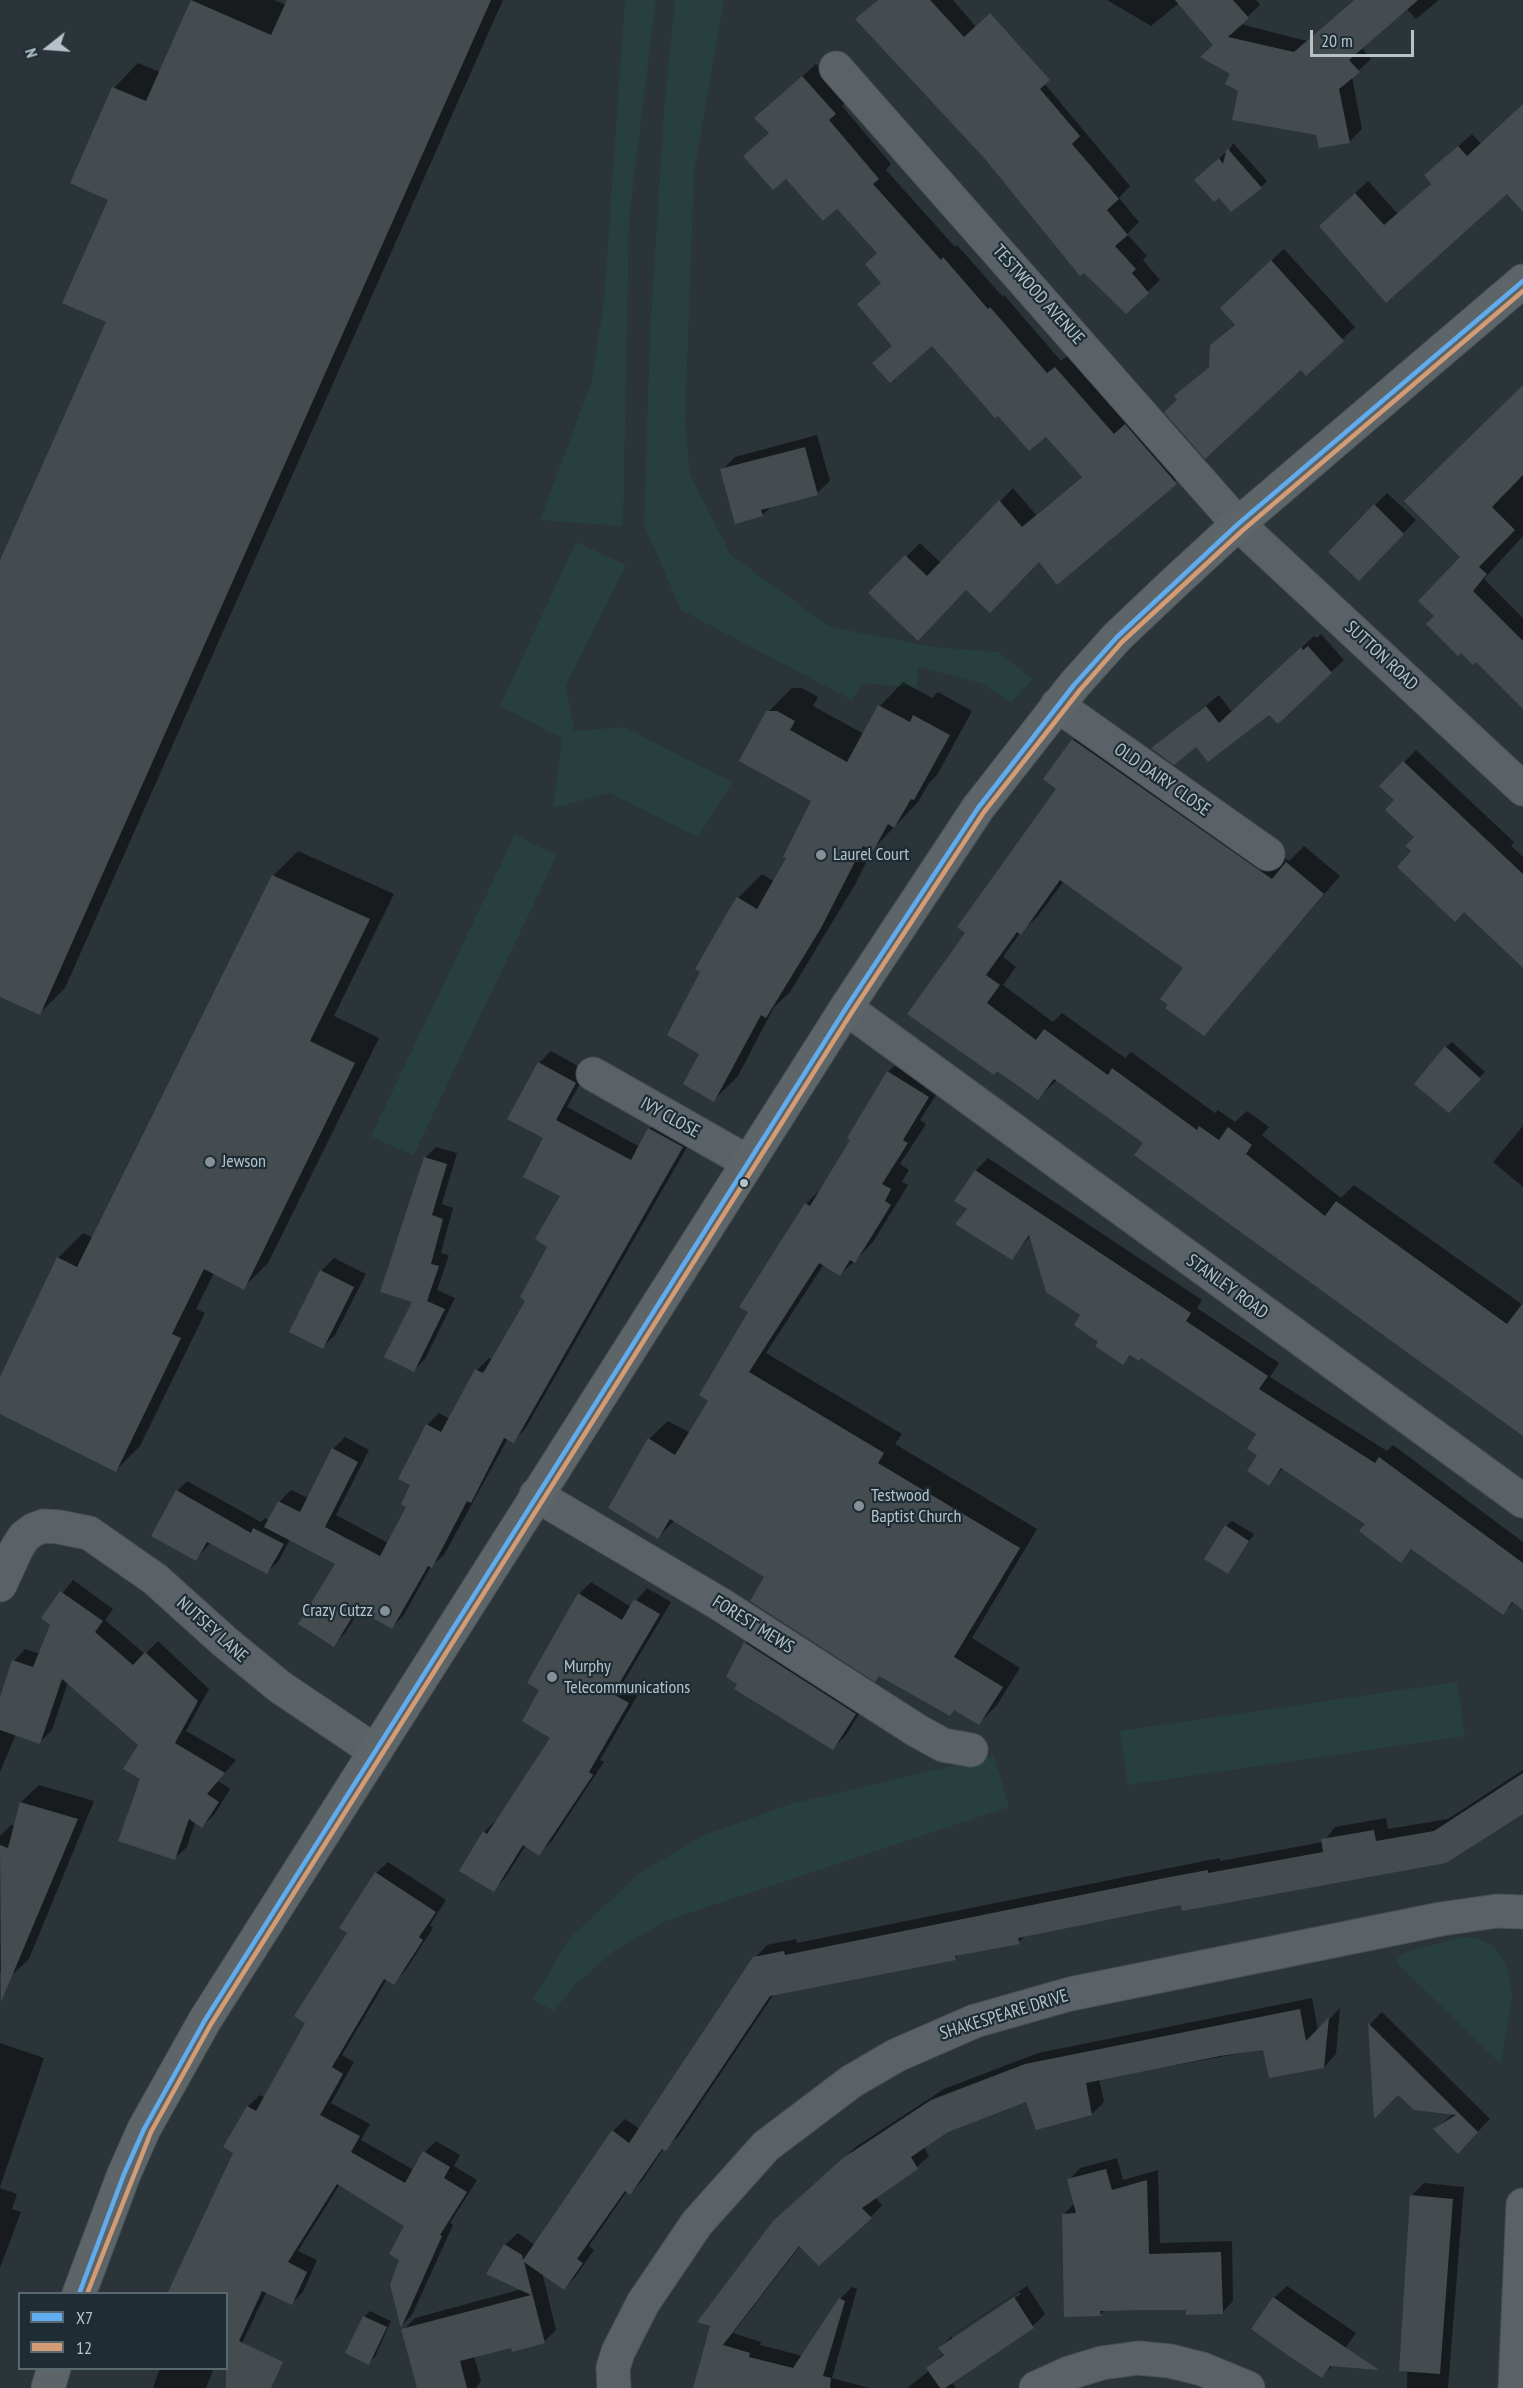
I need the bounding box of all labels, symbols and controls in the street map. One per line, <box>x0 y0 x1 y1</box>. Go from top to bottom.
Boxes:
north arrow <box>18 18 78 78</box>
scale bar <box>1313 18 1416 56</box>
text: 20 m <box>1321 29 1353 52</box>
text: N <box>20 46 42 60</box>
street label: TESTWOOD AVENUE <box>988 241 1088 349</box>
street label: SUTTON ROAD <box>1340 617 1422 695</box>
street label: OLD DAIRY CLOSE <box>1110 739 1214 821</box>
place label: Laurel Court <box>833 844 909 866</box>
marker: Laurel Court <box>814 848 828 862</box>
street label: IVY CLOSE <box>637 1093 703 1143</box>
place label: Jewson <box>222 1151 266 1173</box>
marker: Jewson <box>203 1155 217 1169</box>
unlabelled marker <box>738 1177 750 1189</box>
street label: STANLEY ROAD <box>1182 1250 1272 1324</box>
place label: Testwood Baptist Church <box>871 1485 961 1528</box>
marker: Testwood Baptist Church <box>852 1499 866 1513</box>
street label: FOREST MEWS <box>708 1591 798 1659</box>
street label: NUTSEY LANE <box>172 1593 252 1667</box>
place label: Crazy Cutzz <box>302 1600 373 1622</box>
marker: Crazy Cutzz <box>378 1604 392 1618</box>
place label: Murphy Telecommunications <box>564 1656 690 1698</box>
marker: Murphy Telecommunications <box>545 1670 559 1684</box>
street label: SHAKESPEARE DRIVE <box>937 1985 1071 2045</box>
legend <box>18 2292 228 2370</box>
text: X7 <box>76 2306 93 2329</box>
text: 12 <box>76 2336 92 2359</box>

